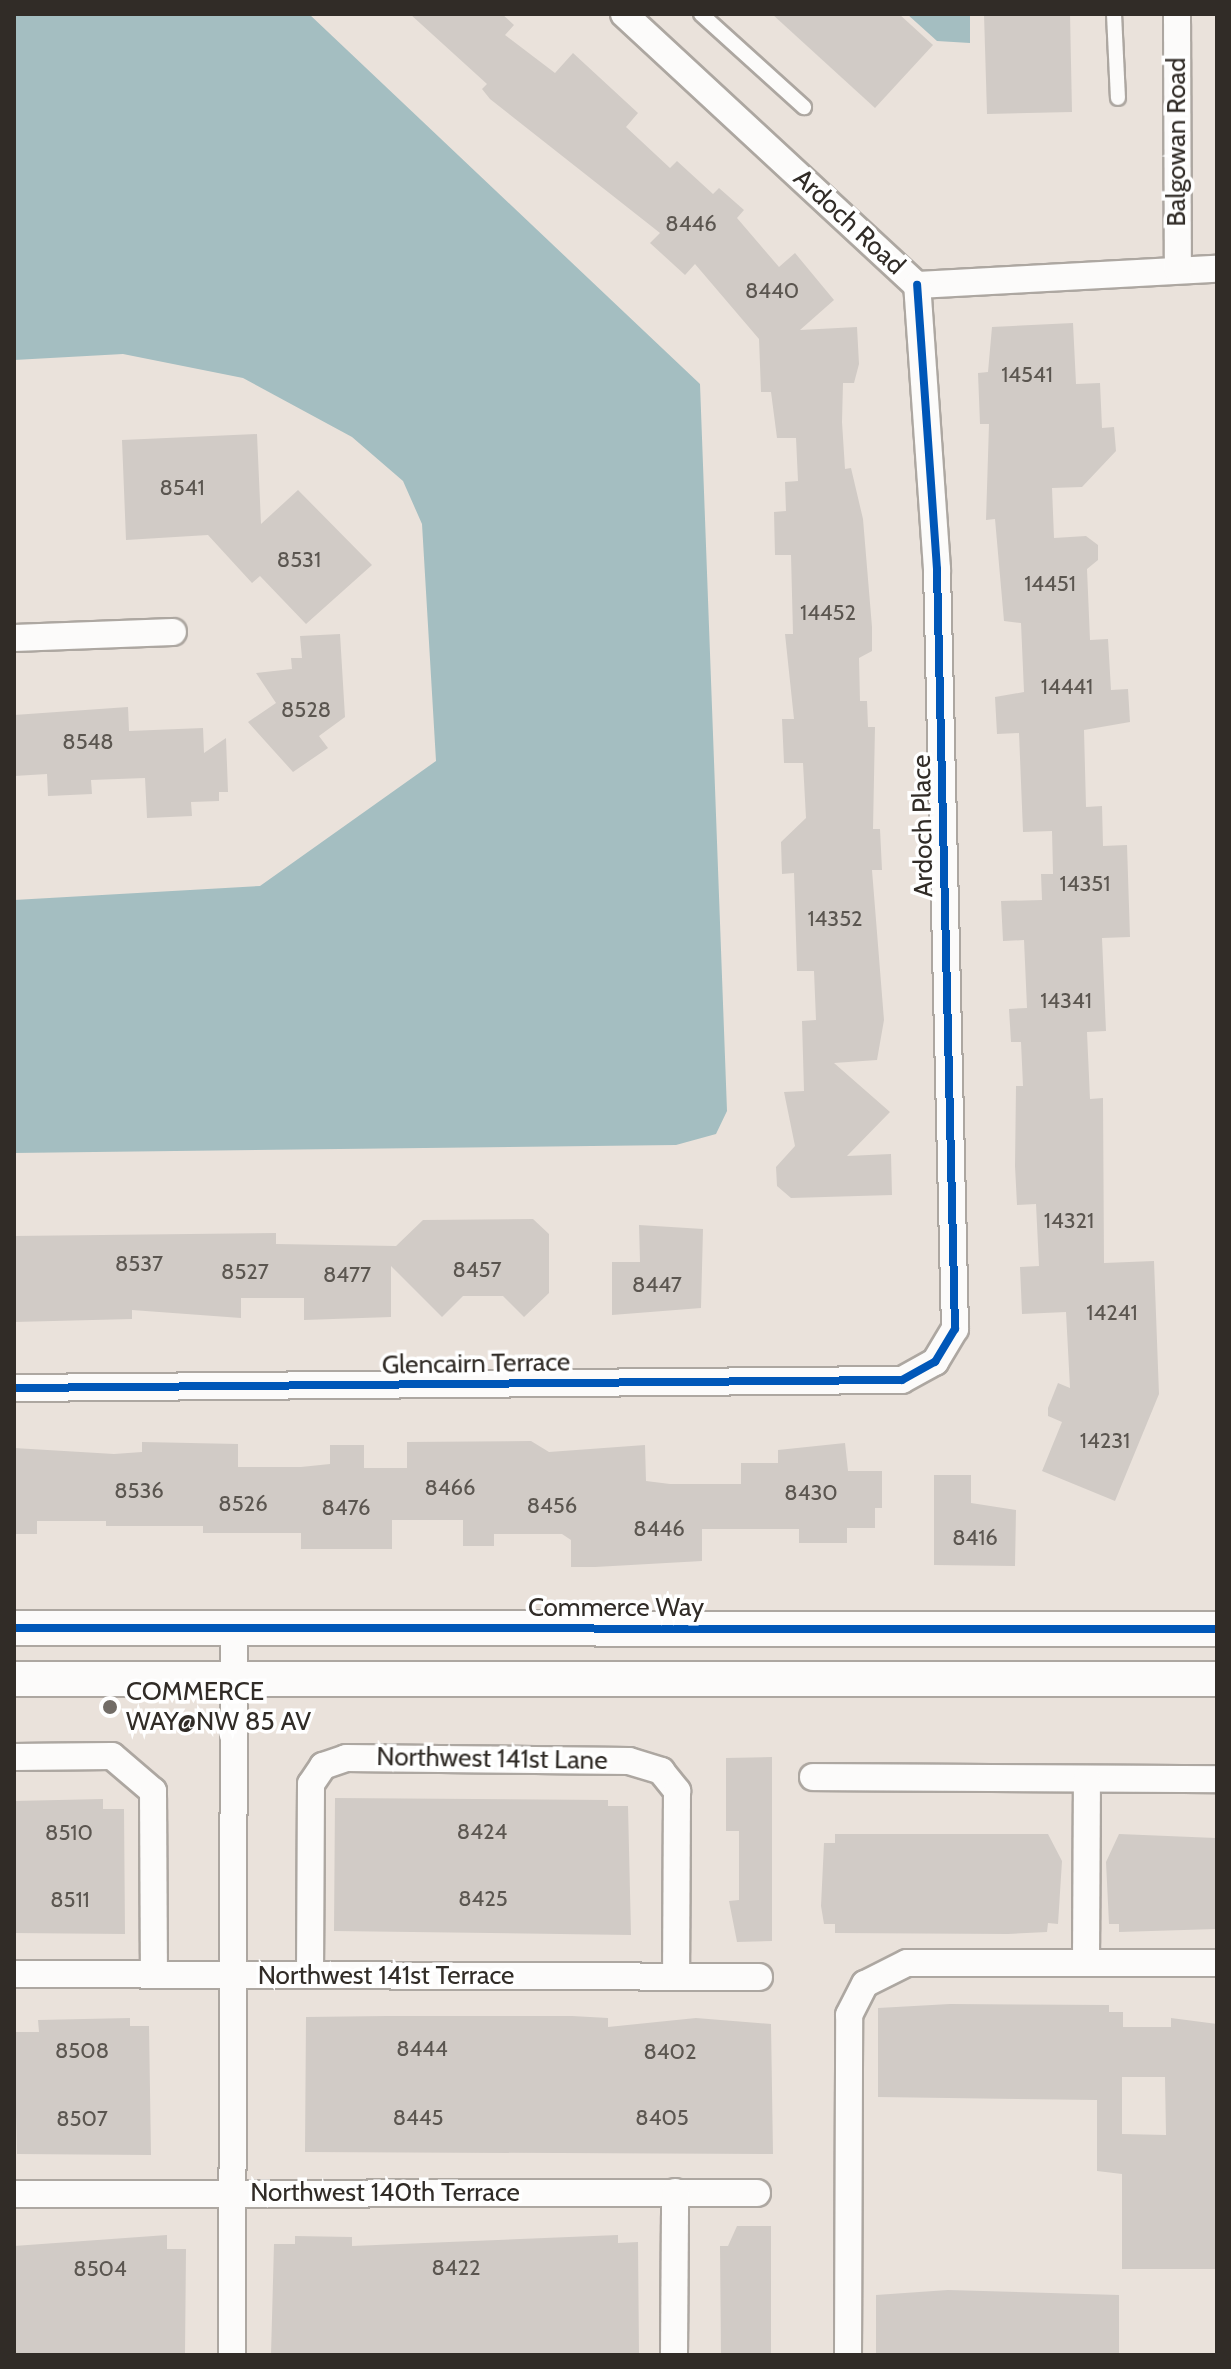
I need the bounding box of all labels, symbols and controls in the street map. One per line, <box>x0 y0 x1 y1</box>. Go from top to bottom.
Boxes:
street label: Balgowan Road <box>1161 57 1193 227</box>
street label: Ardoch Road <box>787 163 911 281</box>
house number: 8446 <box>665 211 717 237</box>
house number: 8440 <box>745 278 799 304</box>
house number: 14541 <box>1001 362 1053 388</box>
house number: 8541 <box>159 475 205 501</box>
house number: 8531 <box>277 547 321 573</box>
house number: 14451 <box>1024 571 1076 597</box>
house number: 14452 <box>800 600 856 626</box>
house number: 14441 <box>1041 674 1093 700</box>
house number: 8528 <box>281 697 331 723</box>
house number: 8548 <box>62 729 114 755</box>
street label: Ardoch Place <box>906 754 940 898</box>
house number: 14351 <box>1060 871 1110 897</box>
house number: 14352 <box>807 906 863 932</box>
house number: 14341 <box>1040 988 1092 1014</box>
house number: 14321 <box>1044 1208 1094 1234</box>
house number: 8537 <box>115 1251 163 1277</box>
house number: 8457 <box>452 1257 502 1283</box>
house number: 8527 <box>221 1259 269 1285</box>
house number: 8477 <box>323 1262 371 1288</box>
house number: 8447 <box>632 1272 682 1298</box>
house number: 14241 <box>1086 1300 1138 1326</box>
street label: Glencairn Terrace <box>382 1347 570 1381</box>
house number: 14231 <box>1080 1428 1130 1454</box>
house number: 8466 <box>424 1475 476 1501</box>
house number: 8536 <box>114 1478 164 1504</box>
house number: 8430 <box>784 1480 838 1506</box>
house number: 8526 <box>218 1491 268 1517</box>
house number: 8456 <box>527 1493 577 1519</box>
house number: 8476 <box>321 1495 371 1521</box>
house number: 8446 <box>633 1516 685 1542</box>
house number: 8416 <box>952 1525 998 1551</box>
street label: Commerce Way <box>528 1592 704 1624</box>
place label: COMMERCE WAY@NW 85 AV <box>126 1676 311 1738</box>
marker: COMMERCE WAY@NW 85 AV <box>101 1698 119 1716</box>
street label: Northwest 141st Lane <box>376 1741 608 1777</box>
house number: 8424 <box>457 1819 507 1845</box>
house number: 8510 <box>45 1820 93 1846</box>
house number: 8425 <box>458 1886 508 1912</box>
house number: 8511 <box>50 1887 90 1913</box>
street label: Northwest 141st Terrace <box>258 1960 514 1992</box>
house number: 8444 <box>396 2036 448 2062</box>
house number: 8508 <box>55 2038 109 2064</box>
house number: 8402 <box>644 2039 696 2065</box>
house number: 8445 <box>393 2105 443 2131</box>
house number: 8405 <box>635 2105 689 2131</box>
house number: 8507 <box>56 2106 108 2132</box>
street label: Northwest 140th Terrace <box>250 2177 520 2209</box>
house number: 8422 <box>431 2255 481 2281</box>
house number: 8504 <box>73 2256 127 2282</box>

